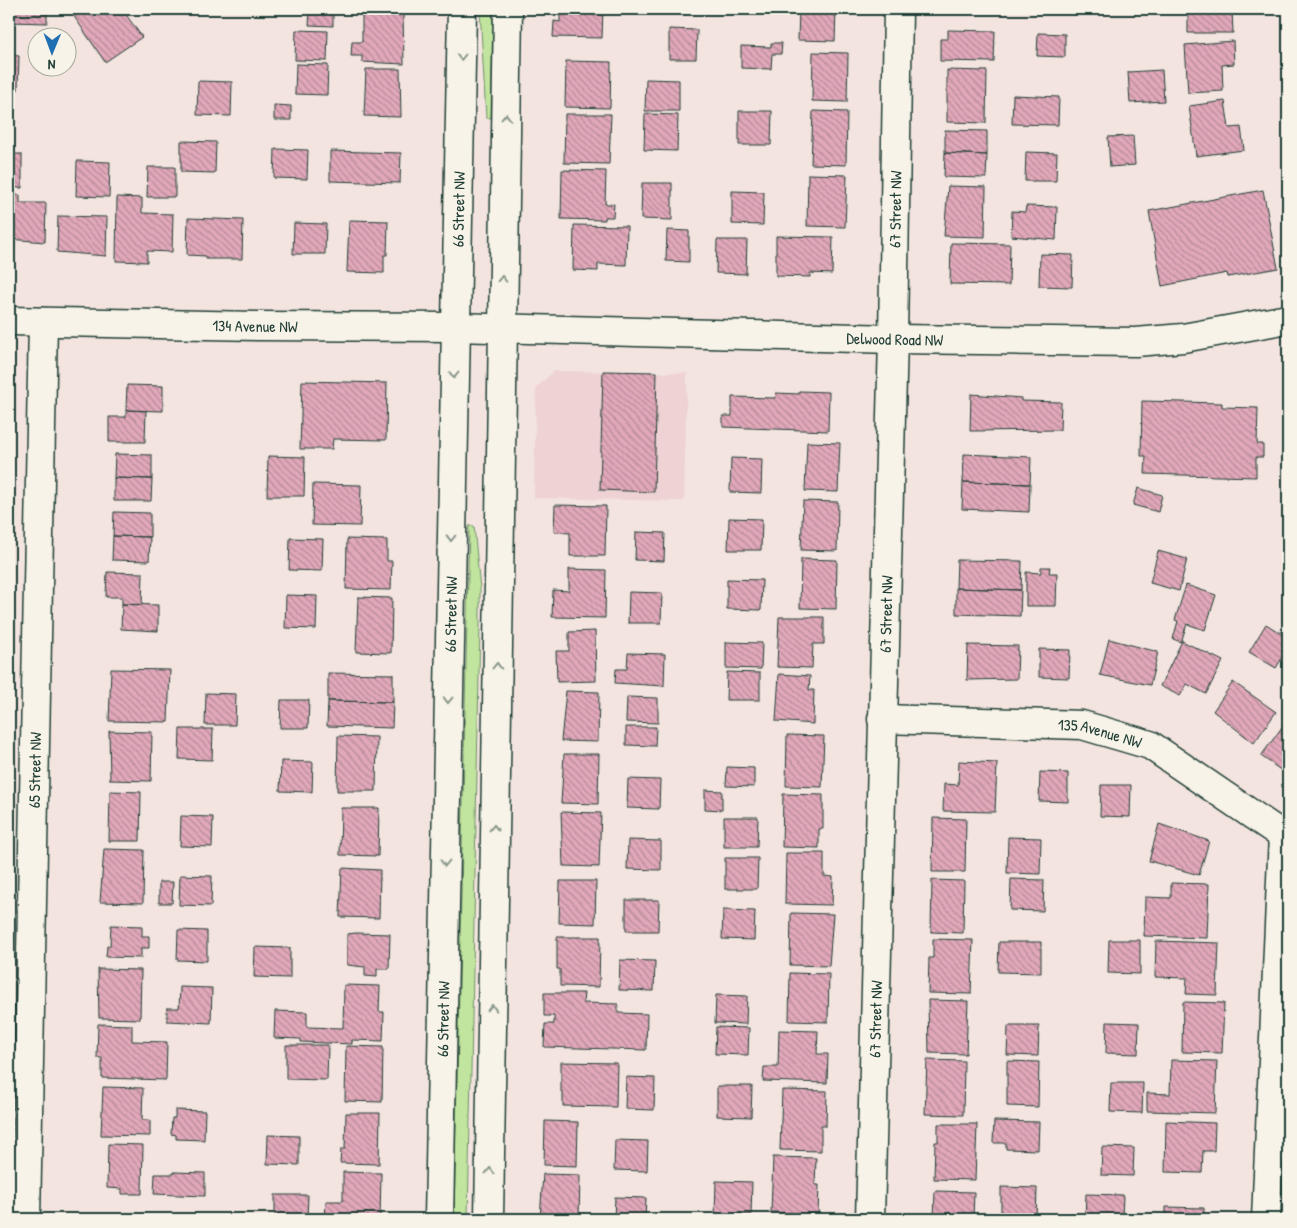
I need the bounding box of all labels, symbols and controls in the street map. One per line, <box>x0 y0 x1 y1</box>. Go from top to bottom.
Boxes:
north arrow <box>28 28 78 78</box>
one-way arrow <box>456 54 466 62</box>
text: N <box>47 56 56 75</box>
one-way arrow <box>500 113 511 121</box>
street label: 67 Street NW <box>883 170 907 248</box>
street label: 66 Street NW <box>446 171 470 247</box>
one-way arrow <box>497 275 507 283</box>
street label: 134 Avenue NW <box>212 314 298 337</box>
street label: Delwood Road NW <box>846 327 943 351</box>
one-way arrow <box>449 372 460 380</box>
one-way arrow <box>446 534 457 542</box>
street label: 67 Street NW <box>874 575 898 653</box>
street label: 66 Street NW <box>439 576 462 652</box>
one-way arrow <box>491 661 502 669</box>
one-way arrow <box>443 696 454 704</box>
street label: 135 Avenue NW <box>1058 713 1145 753</box>
street label: 65 Street NW <box>23 732 46 808</box>
one-way arrow <box>489 824 500 832</box>
one-way arrow <box>440 859 450 867</box>
street label: 67 Street NW <box>863 980 887 1058</box>
street label: 66 Street NW <box>431 981 455 1057</box>
one-way arrow <box>487 1004 497 1012</box>
one-way arrow <box>485 1166 495 1174</box>

